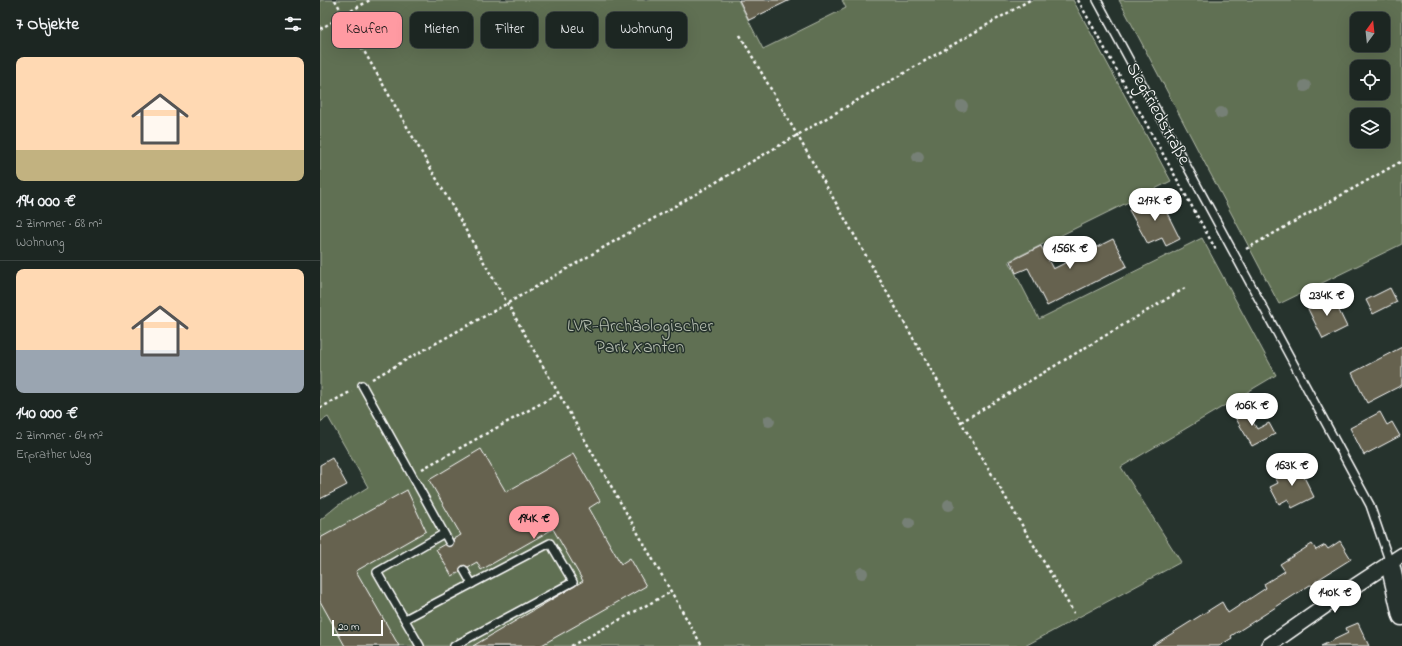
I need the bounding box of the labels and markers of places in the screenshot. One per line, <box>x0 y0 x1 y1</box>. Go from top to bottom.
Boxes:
pin: 217K € <box>1122 188 1188 222</box>
pin: 156K € <box>1037 236 1103 270</box>
pin: 234K € <box>1294 283 1360 317</box>
pin: 106K € <box>1219 393 1285 427</box>
pin: 163K € <box>1259 453 1325 487</box>
pin: 194K € <box>501 506 567 540</box>
pin: 140K € <box>1302 580 1368 614</box>

